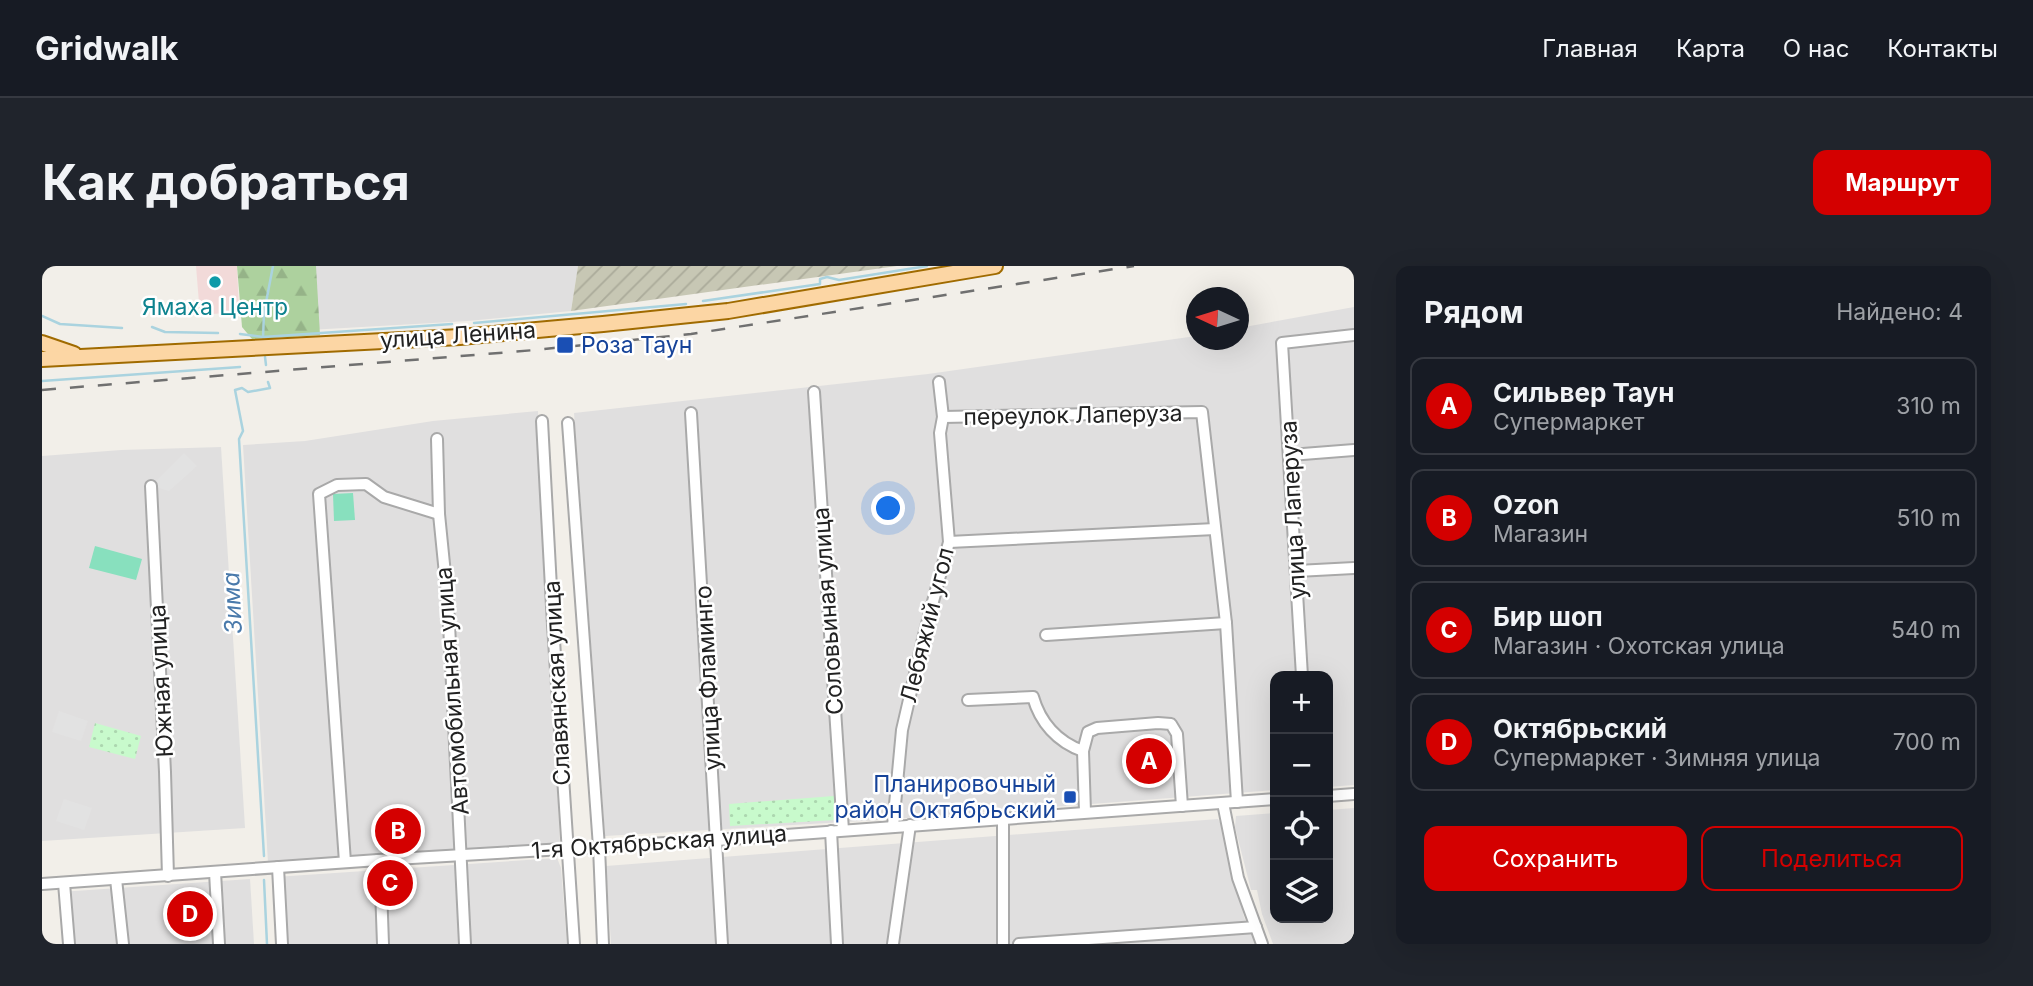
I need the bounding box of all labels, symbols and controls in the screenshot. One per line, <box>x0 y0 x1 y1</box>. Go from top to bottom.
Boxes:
text: Gridwalk <box>35 28 178 68</box>
text: Главная <box>1542 34 1638 63</box>
text: Карта <box>1676 34 1745 63</box>
text: О нас <box>1783 34 1849 63</box>
text: Контакты <box>1887 34 1998 63</box>
button: Маршрут <box>1813 150 1991 215</box>
text: Как добраться <box>42 153 410 212</box>
marker: Ямаха Центр <box>207 274 223 290</box>
north arrow <box>1186 287 1249 350</box>
place label: Ямаха Центр <box>142 293 288 321</box>
text: Рядом <box>1424 294 1524 330</box>
text: Найдено: 4 <box>1836 298 1963 326</box>
street label: улица Ленина <box>379 316 537 354</box>
place label: Роза Таун <box>581 331 692 359</box>
marker: Роза Таун <box>555 335 575 355</box>
text: Сильвер Таун <box>1493 377 1674 408</box>
text: A <box>1440 392 1458 420</box>
text: 310 m <box>1896 392 1961 420</box>
street label: переулок Лаперуза <box>963 399 1183 431</box>
text: Супермаркет <box>1493 408 1645 436</box>
street label: улица Лаперуза <box>1274 420 1312 600</box>
text: Ozon <box>1493 489 1560 520</box>
your location <box>871 491 905 525</box>
text: B <box>1441 504 1457 532</box>
text: 510 m <box>1897 504 1961 532</box>
street label: Соловьиная улица <box>807 506 849 716</box>
text: Магазин <box>1493 520 1588 548</box>
street label: Лебяжий угол <box>894 545 960 705</box>
street label: Автомобильная улица <box>429 566 475 816</box>
water label: Зима <box>216 571 248 635</box>
street label: Славянская улица <box>538 580 576 786</box>
street label: улица Фламинго <box>689 585 727 771</box>
text: Бир шоп <box>1493 601 1603 632</box>
street label: Южная улица <box>143 604 179 758</box>
text: C <box>1440 616 1458 644</box>
text: 540 m <box>1891 616 1961 644</box>
text: Магазин · Охотская улица <box>1493 632 1785 660</box>
map controls <box>1270 671 1333 923</box>
button: + <box>1270 671 1333 734</box>
text: Октябрьский <box>1493 713 1667 744</box>
text: D <box>1441 728 1457 756</box>
text: 700 m <box>1893 728 1961 756</box>
button: − <box>1270 734 1333 797</box>
pin: A <box>1126 735 1172 787</box>
text: Супермаркет · Зимняя улица <box>1493 744 1821 772</box>
place label: Планировочный район Октябрьский <box>834 770 1056 824</box>
marker: Планировочный район Октябрьский <box>1062 789 1078 805</box>
button: locate <box>1270 797 1333 860</box>
pin: B <box>375 805 421 857</box>
street label: 1-я Октябрьская улица <box>530 819 788 865</box>
button: Сохранить <box>1424 826 1687 891</box>
button: Поделиться <box>1701 826 1963 891</box>
pin: C <box>367 857 413 909</box>
button: layers <box>1270 860 1333 923</box>
pin: D <box>167 888 213 940</box>

